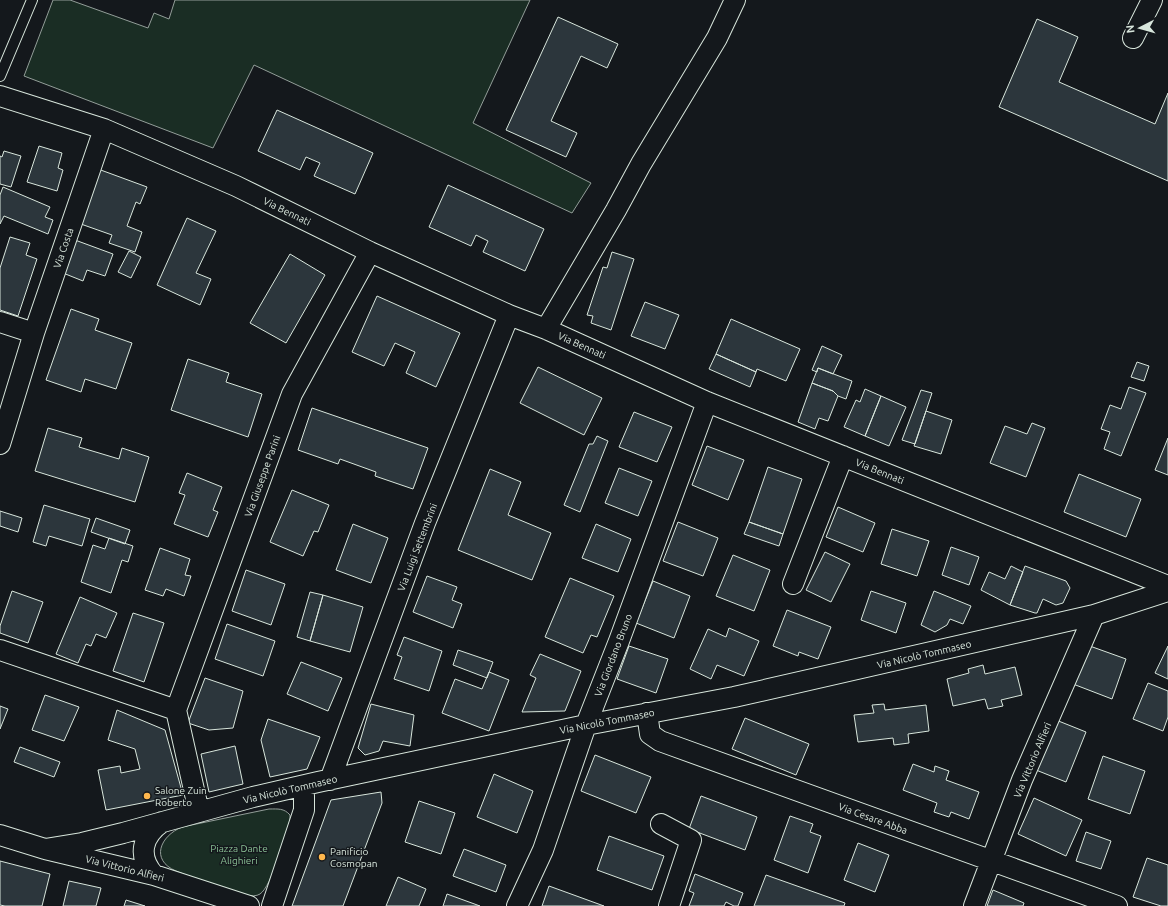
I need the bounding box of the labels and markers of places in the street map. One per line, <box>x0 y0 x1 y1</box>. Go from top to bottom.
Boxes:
place label: Salone Zuin Roberto <box>155 785 207 808</box>
marker: Salone Zuin Roberto <box>142 791 152 801</box>
place label: Panificio Cosmopan <box>330 846 378 869</box>
marker: Panificio Cosmopan <box>317 852 327 862</box>

